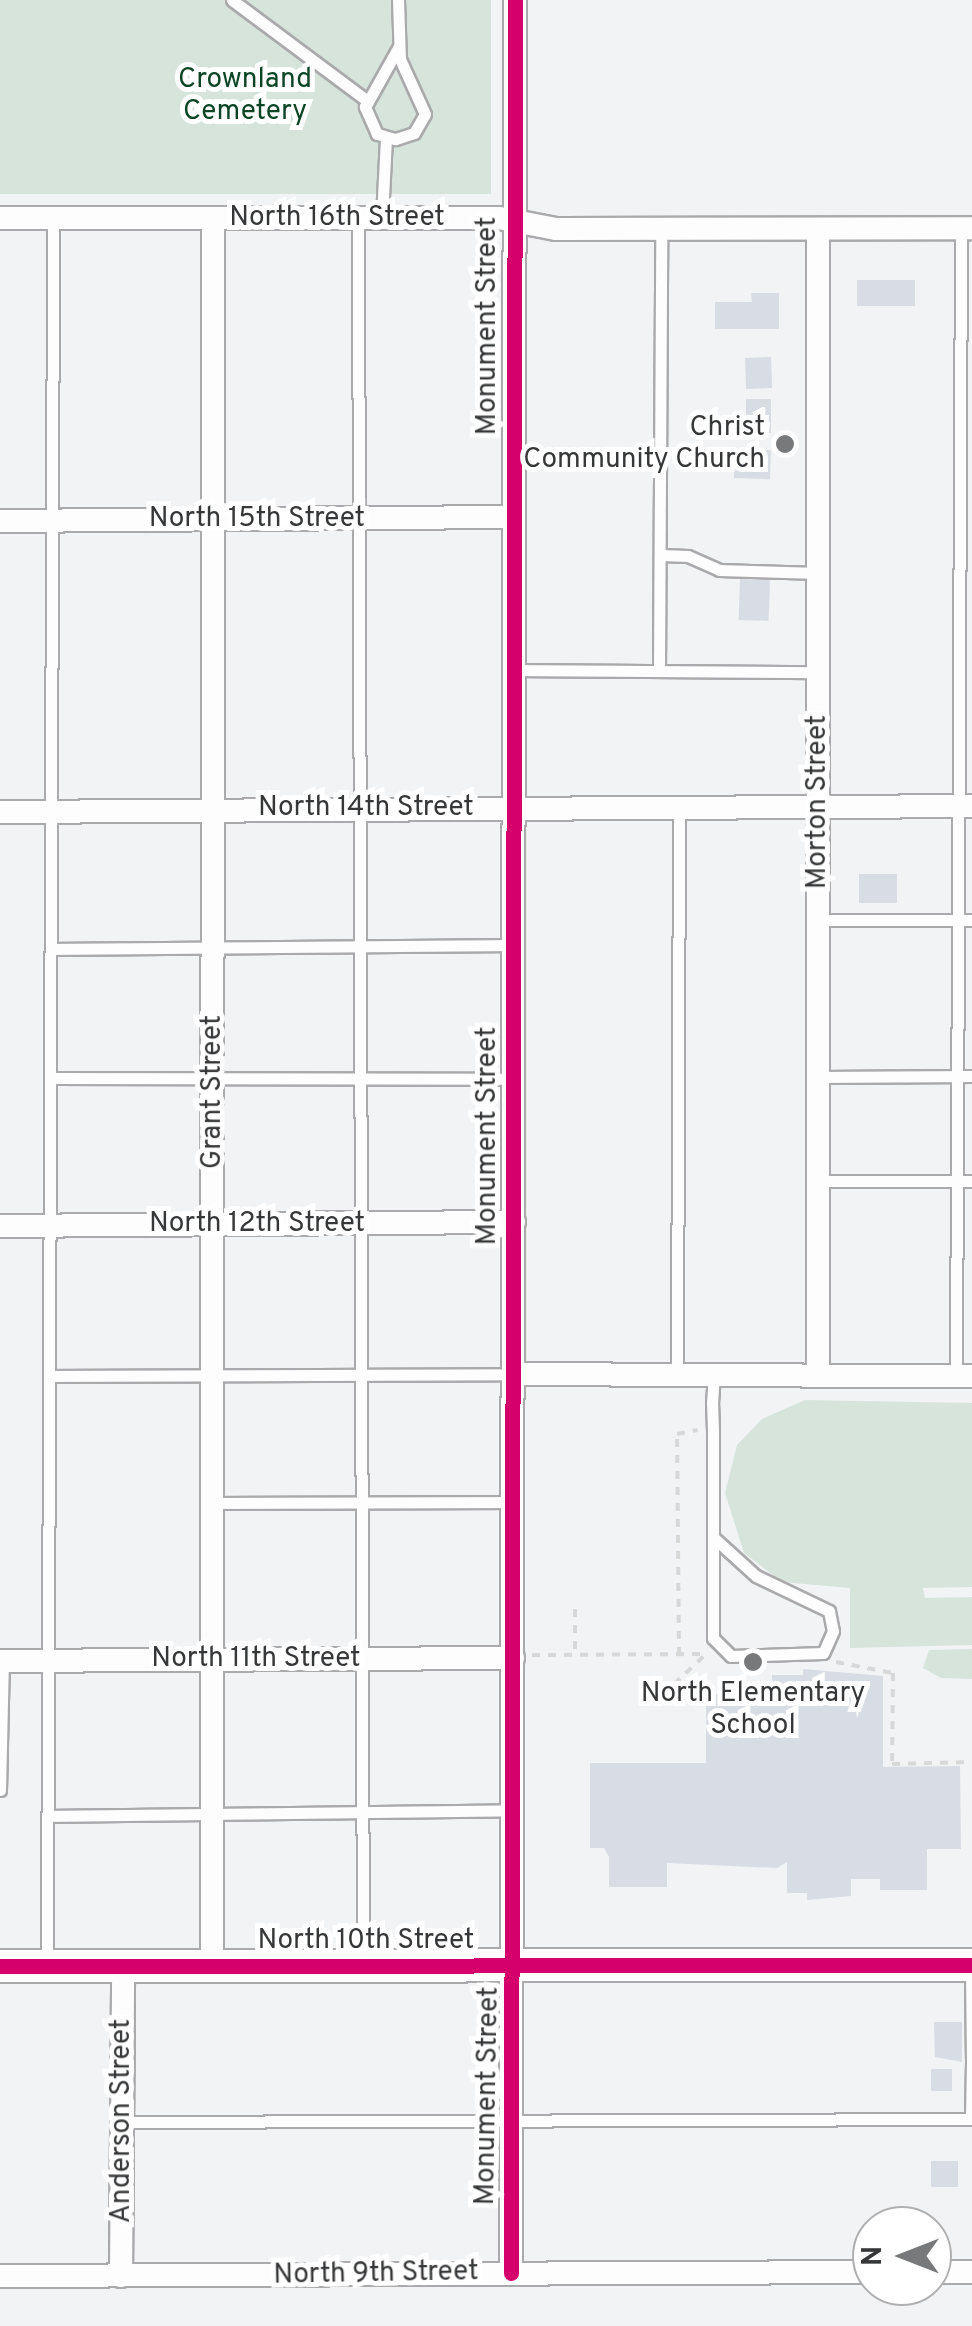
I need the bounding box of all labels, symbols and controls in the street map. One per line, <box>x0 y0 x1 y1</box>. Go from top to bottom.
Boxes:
park label: Crownland Cemetery <box>178 63 312 129</box>
street label: North 16th Street <box>229 201 445 235</box>
street label: Monument Street <box>471 217 505 435</box>
place label: Christ Community Church <box>523 411 765 477</box>
marker: Christ Community Church <box>774 433 796 455</box>
street label: North 15th Street <box>149 502 365 536</box>
street label: Morton Street <box>801 715 835 889</box>
street label: North 14th Street <box>258 791 474 825</box>
street label: Grant Street <box>196 1015 230 1169</box>
street label: Monument Street <box>471 1027 505 1245</box>
street label: North 12th Street <box>149 1207 365 1241</box>
street label: North 11th Street <box>151 1642 361 1676</box>
marker: North Elementary School <box>742 1651 764 1673</box>
place label: North Elementary School <box>641 1677 865 1743</box>
street label: North 10th Street <box>258 1924 474 1958</box>
street label: Monument Street <box>469 1986 507 2206</box>
street label: Anderson Street <box>105 2019 139 2223</box>
north arrow <box>852 2206 952 2306</box>
text: N <box>856 2246 892 2266</box>
street label: North 9th Street <box>273 2255 479 2293</box>

